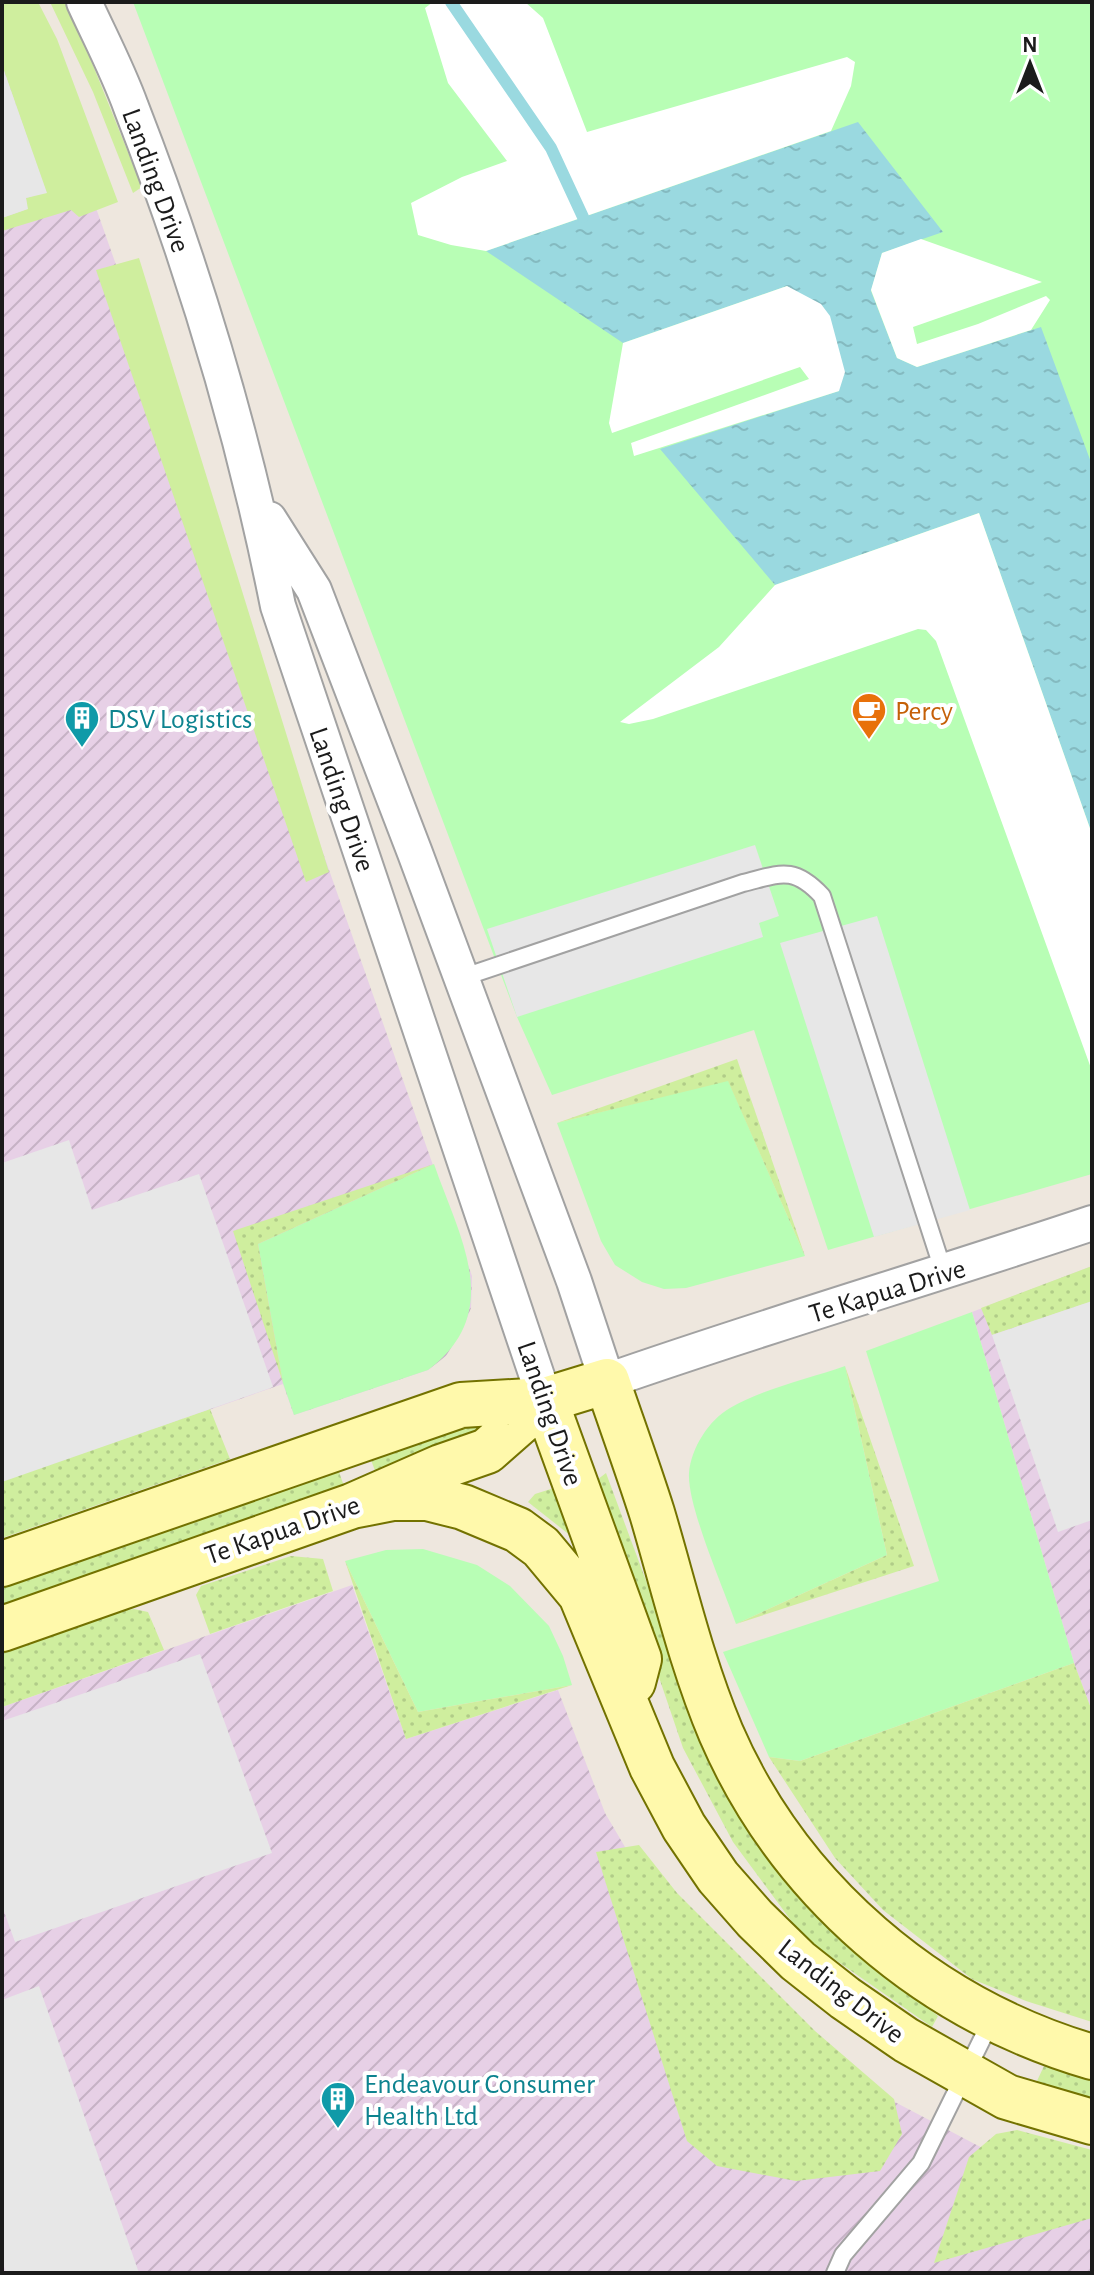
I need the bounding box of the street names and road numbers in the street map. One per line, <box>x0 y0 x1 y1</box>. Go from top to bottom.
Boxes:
street label: Landing Drive <box>116 105 194 256</box>
street label: Landing Drive <box>303 724 379 876</box>
street label: Te Kapua Drive <box>806 1255 969 1329</box>
street label: Landing Drive <box>511 1338 587 1490</box>
street label: Te Kapua Drive <box>202 1491 364 1570</box>
street label: Landing Drive <box>773 1934 909 2049</box>

